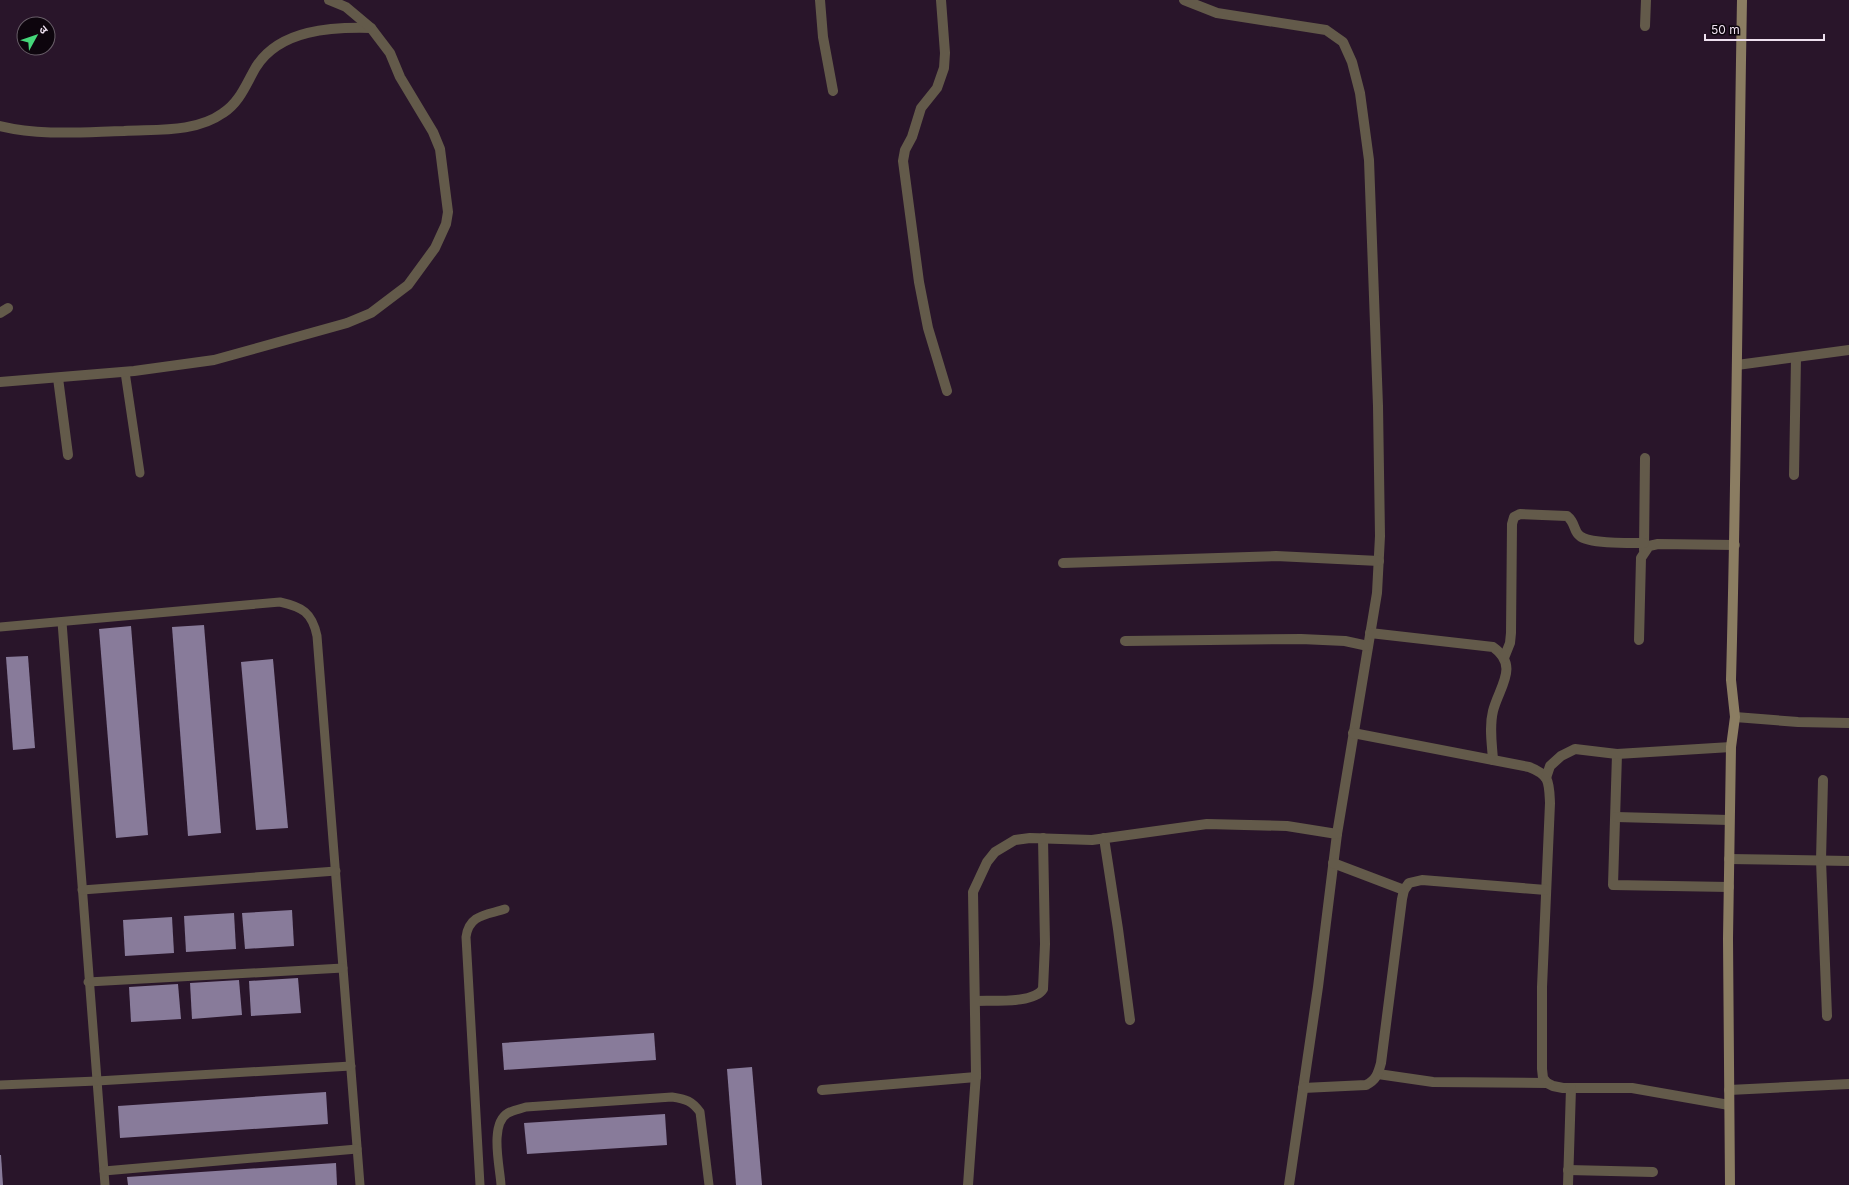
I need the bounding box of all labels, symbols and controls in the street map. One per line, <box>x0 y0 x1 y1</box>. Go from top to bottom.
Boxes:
north arrow <box>16 16 56 56</box>
scale bar <box>1705 16 1824 42</box>
text: 50 m <box>1711 22 1740 37</box>
text: उ <box>36 23 51 37</box>

